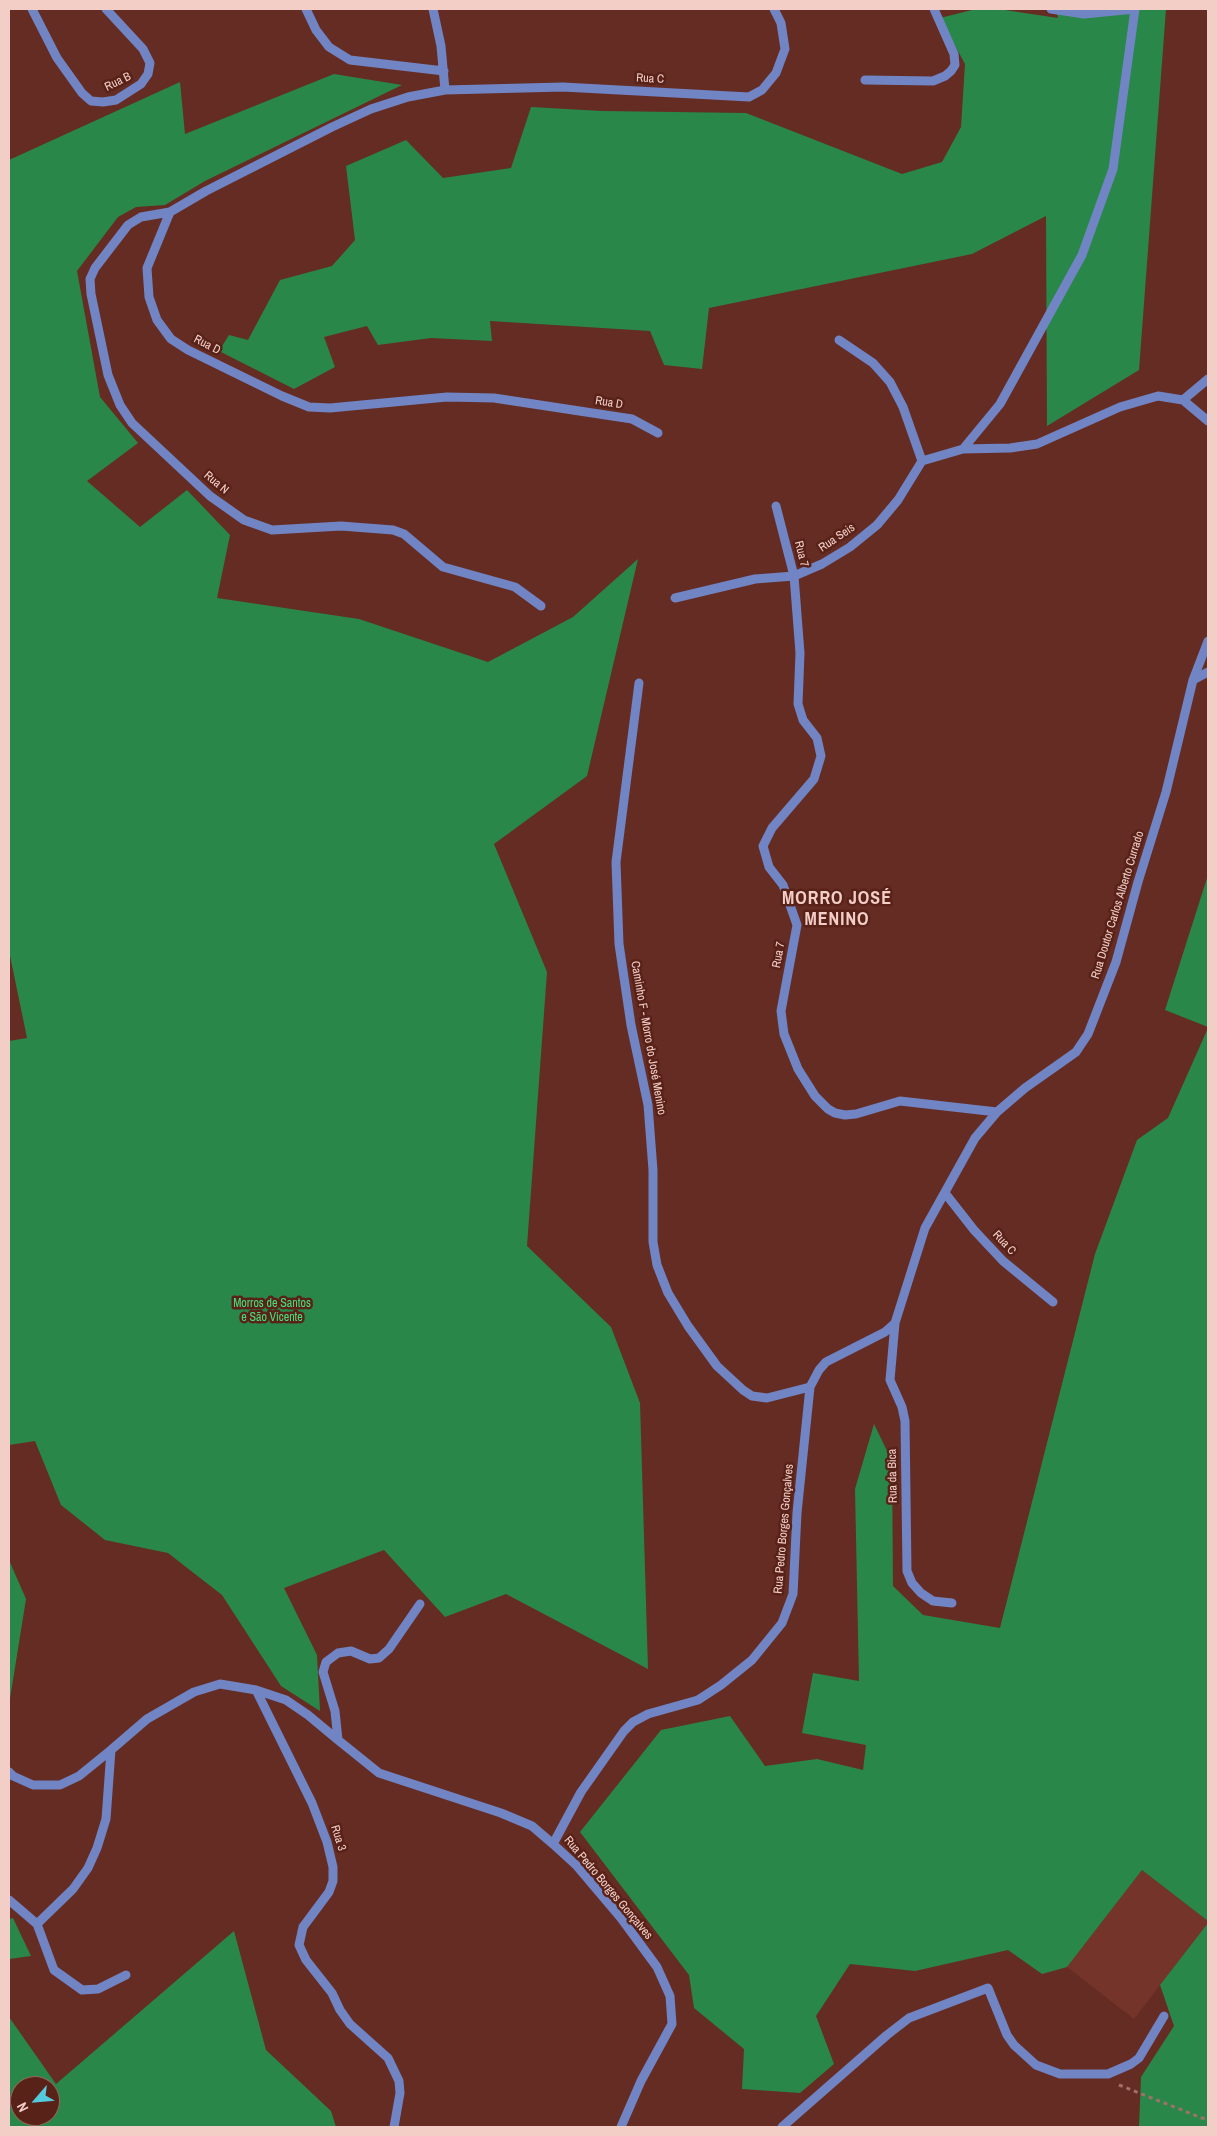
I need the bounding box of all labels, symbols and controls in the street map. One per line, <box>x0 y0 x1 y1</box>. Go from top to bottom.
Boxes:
street label: Rua B <box>103 70 133 94</box>
street label: Rua C <box>636 71 664 87</box>
street label: Rua D <box>191 332 223 358</box>
street label: Rua D <box>594 394 624 412</box>
street label: Rua N <box>201 469 231 497</box>
street label: Rua Seis <box>816 521 858 555</box>
street label: Rua 7 <box>791 540 811 568</box>
street label: Rua Doutor Carlos Alberto Currado <box>1089 829 1147 981</box>
district label: MORRO JOSÉ MENINO <box>781 888 893 931</box>
street label: Rua 7 <box>769 941 789 969</box>
street label: Caminho F - Morro do José Menino <box>627 960 669 1116</box>
street label: Rua C <box>989 1228 1019 1258</box>
park label: Morros de Santos e São Vicente <box>233 1297 311 1325</box>
street label: Rua da Bica <box>885 1449 901 1503</box>
street label: Rua Pedro Borges Gonçalves <box>771 1464 797 1594</box>
street label: Rua 3 <box>327 1823 349 1853</box>
street label: Rua Pedro Borges Gonçalves <box>561 1834 655 1942</box>
north arrow <box>10 2076 60 2126</box>
text: N <box>13 2100 32 2115</box>

